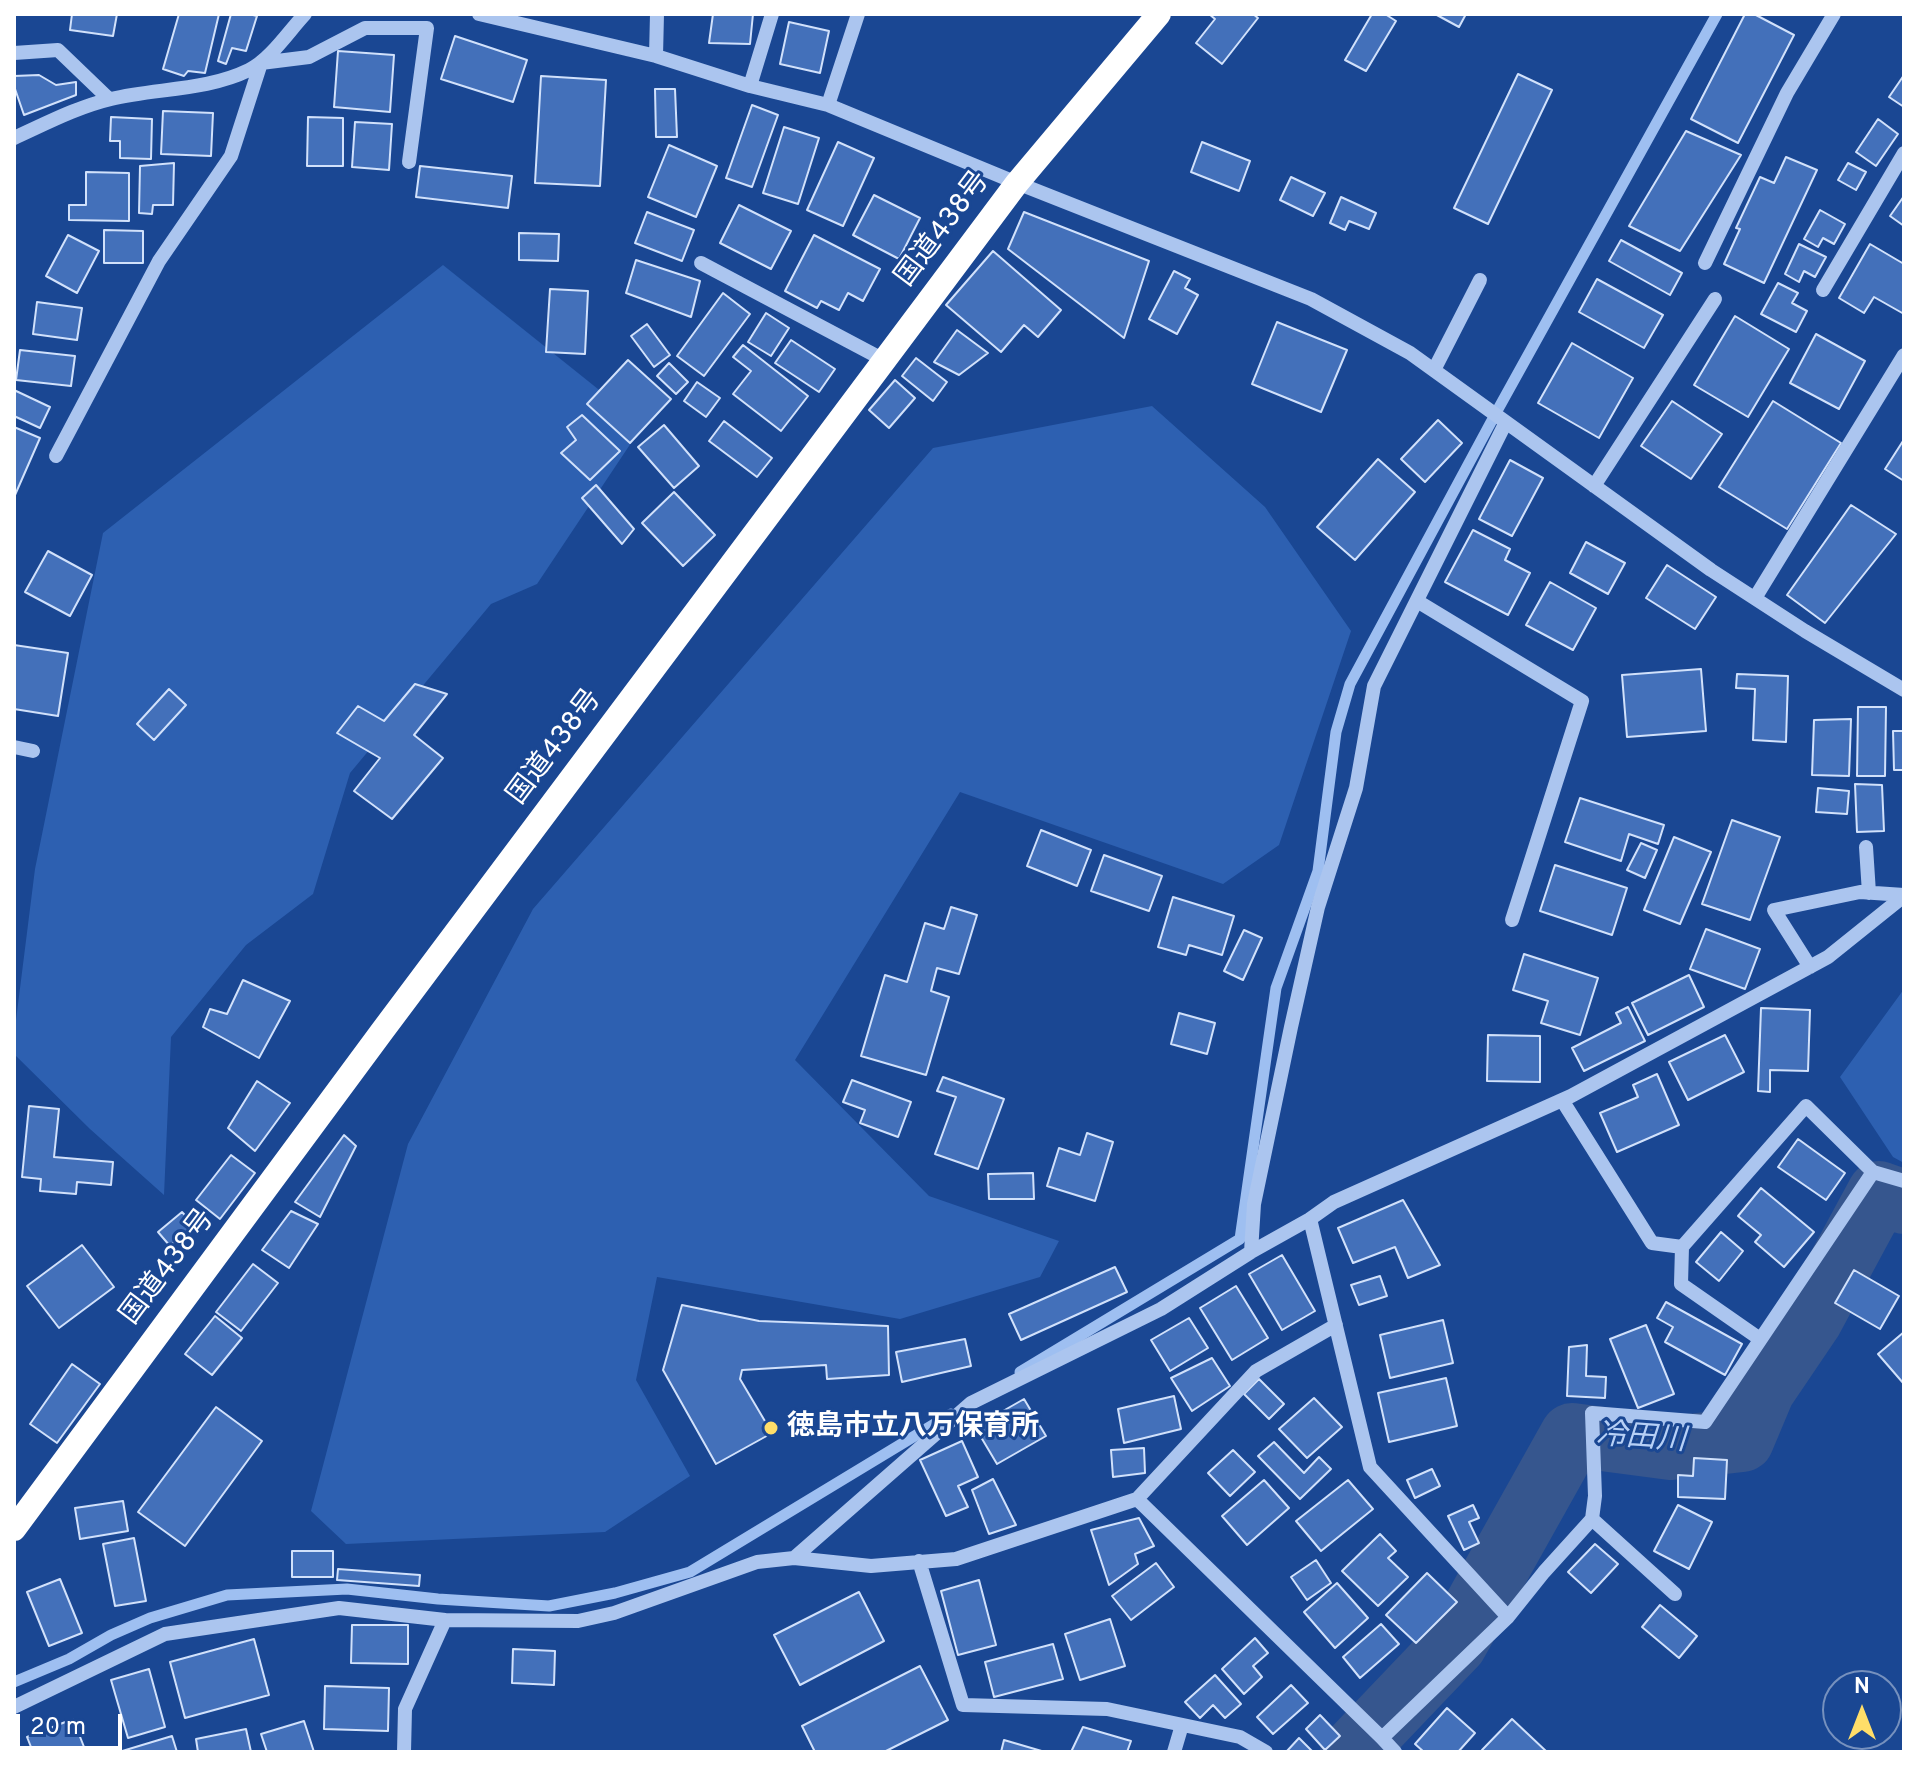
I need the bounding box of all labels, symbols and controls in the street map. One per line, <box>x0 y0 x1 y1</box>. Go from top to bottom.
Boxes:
street label: 国道438号 <box>890 166 998 294</box>
street label: 国道438号 <box>502 684 610 812</box>
street label: 国道438号 <box>115 1204 223 1332</box>
place label: 徳島市立八万保育所 <box>787 1411 1039 1445</box>
marker: 徳島市立八万保育所 <box>762 1419 780 1437</box>
water label: 冷田川 <box>1595 1419 1687 1461</box>
north arrow <box>1822 1670 1902 1750</box>
text: N <box>1854 1674 1870 1701</box>
scale bar <box>20 1698 126 1748</box>
text: 20 m <box>30 1713 86 1743</box>

